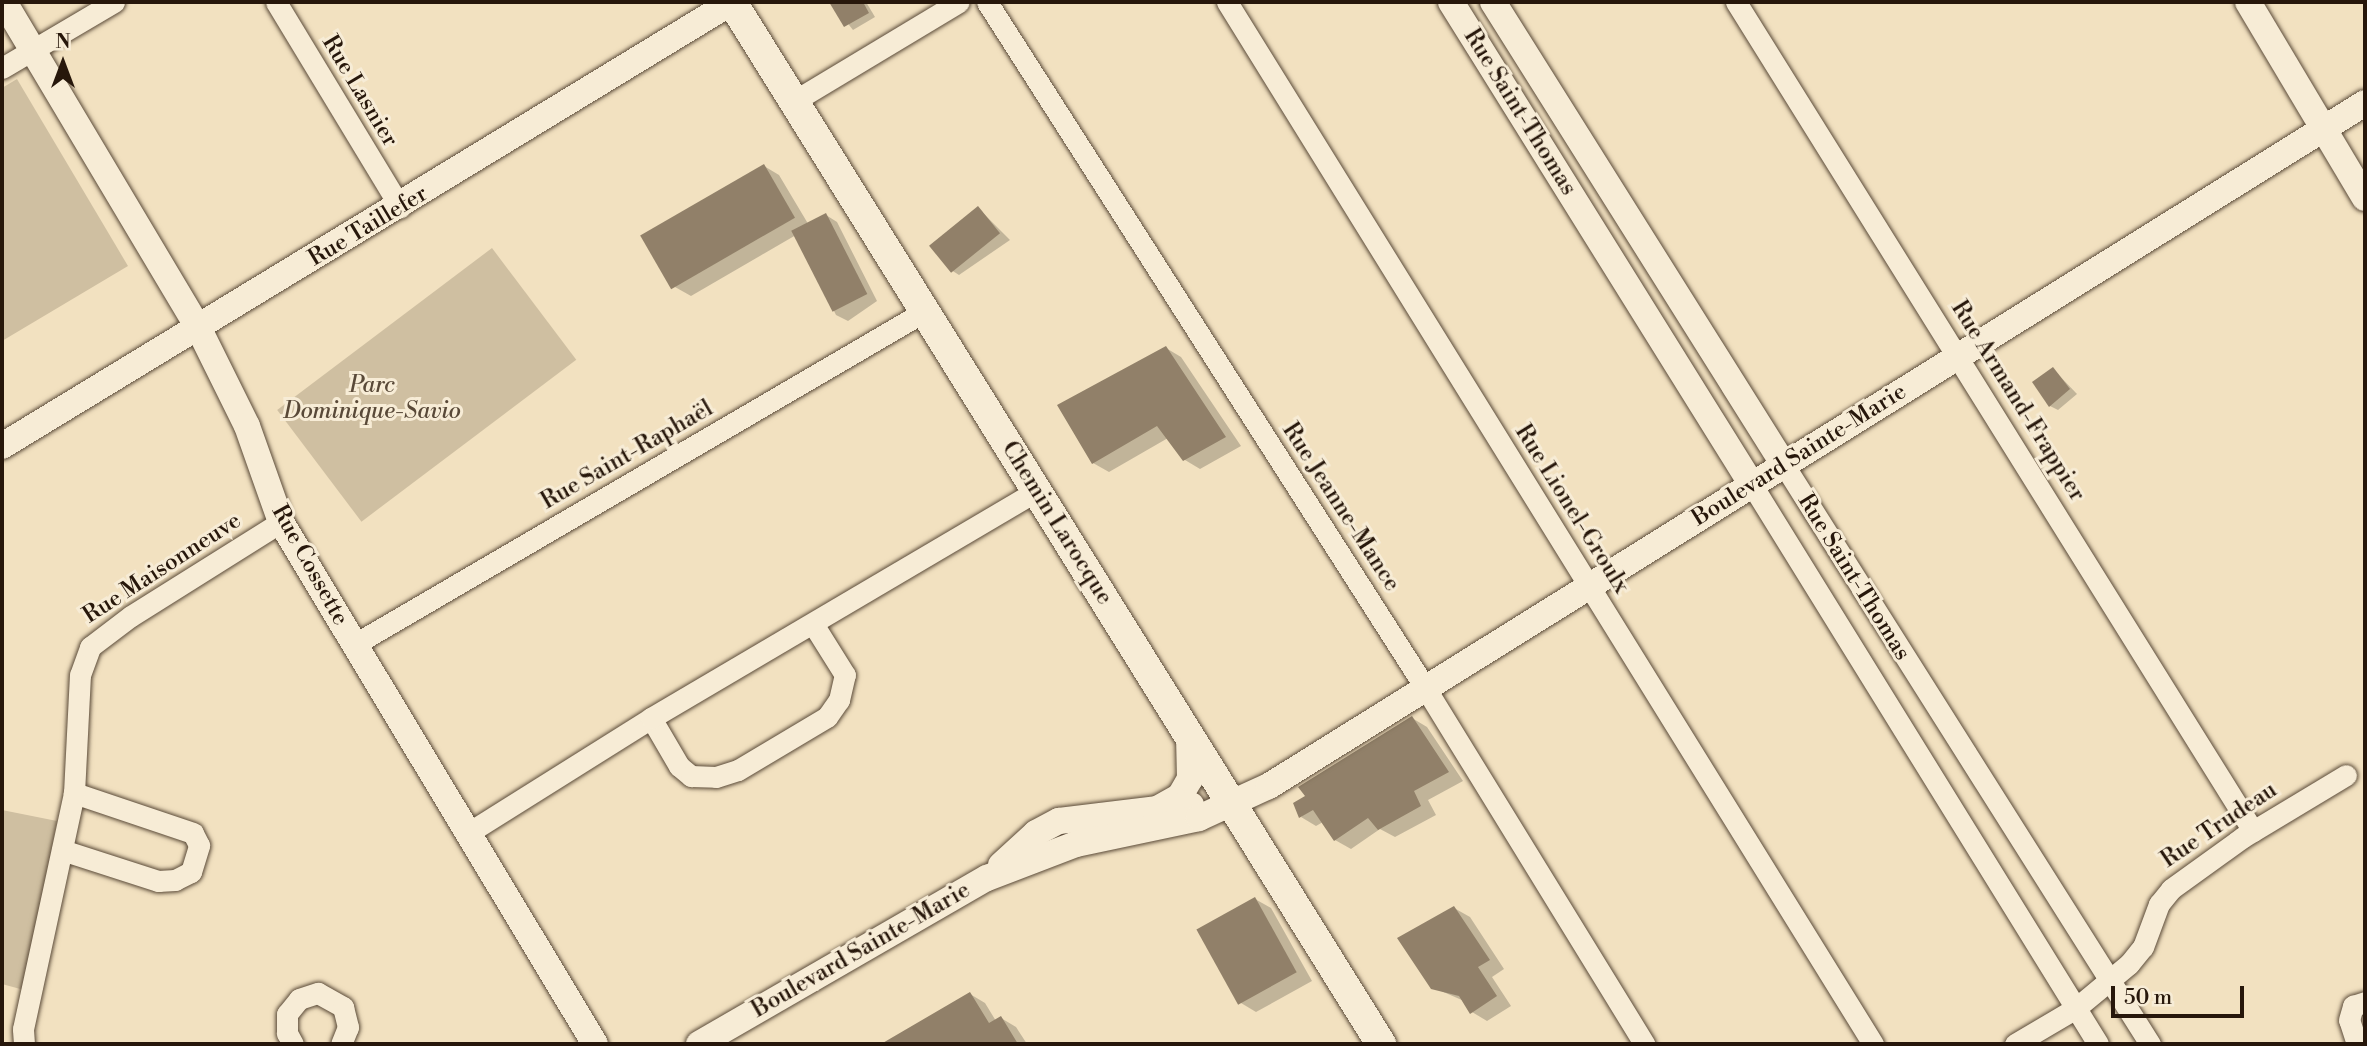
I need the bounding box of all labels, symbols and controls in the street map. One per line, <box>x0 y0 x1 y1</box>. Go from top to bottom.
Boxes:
street label: Rue Saint-Thomas <box>1458 24 1582 200</box>
north arrow <box>28 28 98 98</box>
text: N <box>55 30 71 54</box>
street label: Rue Lasnier <box>316 30 404 152</box>
street label: Rue Taillefer <box>303 180 433 272</box>
street label: Rue Armand-Frappier <box>1945 296 2091 506</box>
park label: Parc Dominique-Savio <box>283 371 461 425</box>
street label: Boulevard Sainte-Marie <box>1687 378 1911 532</box>
street label: Rue Saint-Raphaël <box>536 395 718 515</box>
street label: Rue Jeanne-Mance <box>1276 418 1406 596</box>
street label: Rue Lionel-Groulx <box>1509 419 1635 599</box>
street label: Chemin Larocque <box>996 436 1118 610</box>
street label: Rue Saint-Thomas <box>1792 489 1916 665</box>
street label: Rue Cossette <box>266 500 354 630</box>
street label: Rue Maisonneuve <box>78 507 246 629</box>
street label: Rue Trudeau <box>2156 776 2282 874</box>
street label: Boulevard Sainte-Marie <box>747 876 975 1024</box>
scale bar <box>2115 972 2248 1016</box>
text: 50 m <box>2124 985 2172 1011</box>

